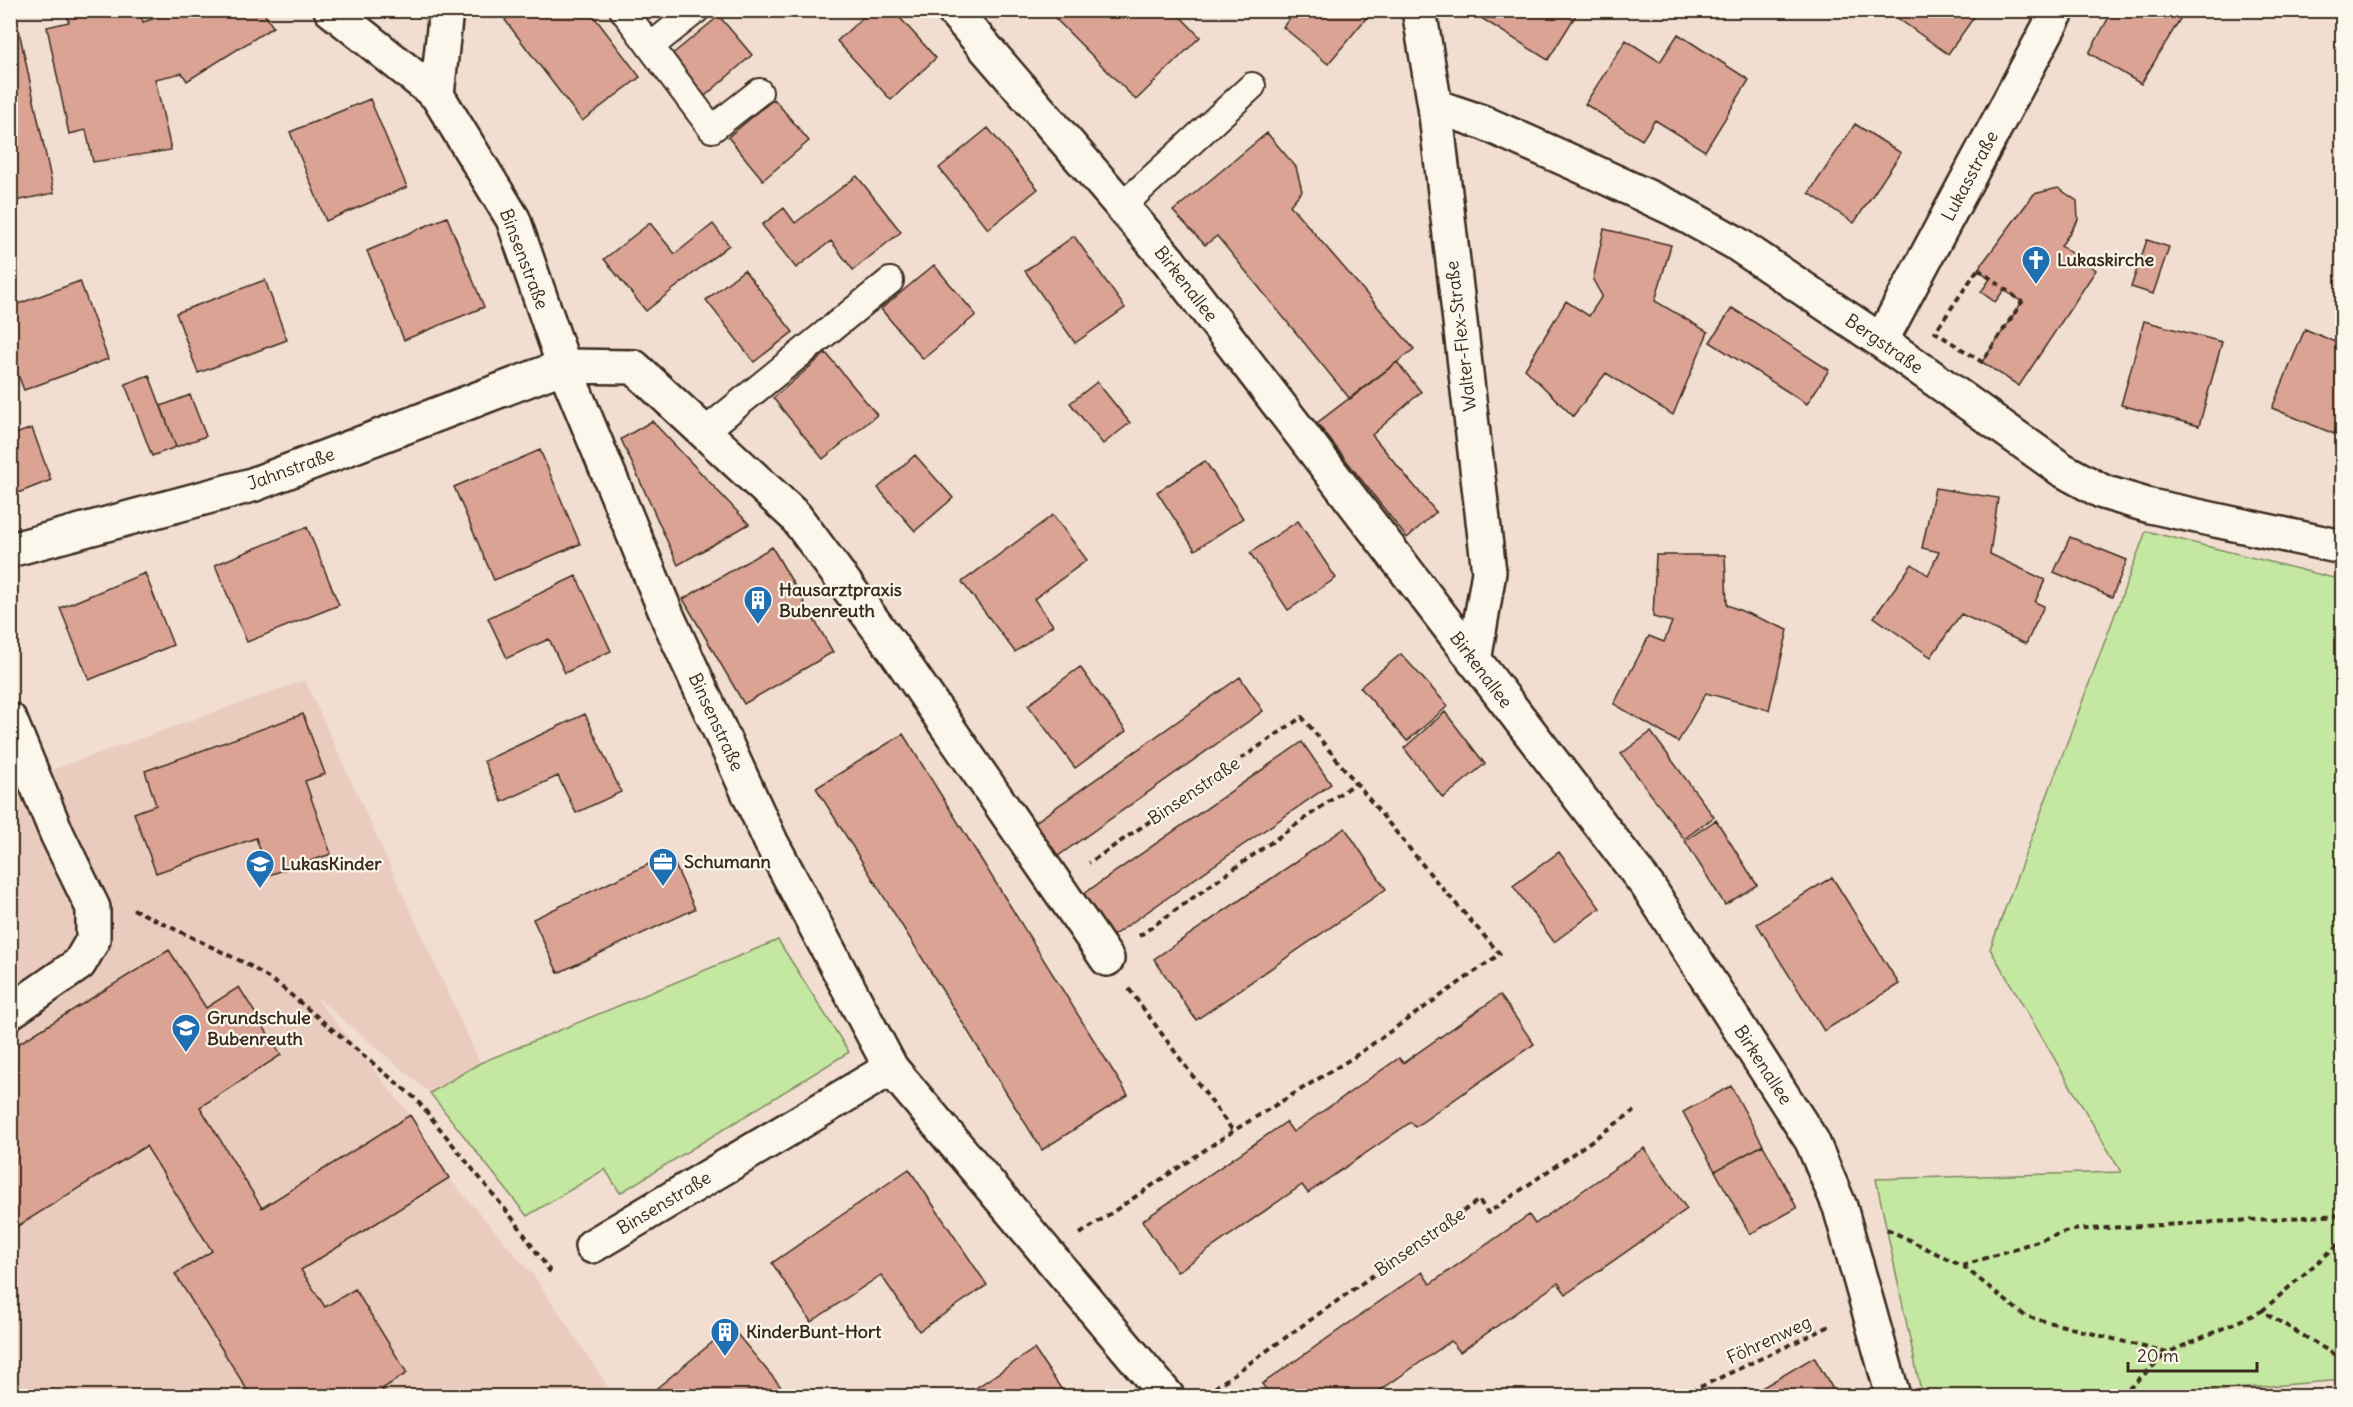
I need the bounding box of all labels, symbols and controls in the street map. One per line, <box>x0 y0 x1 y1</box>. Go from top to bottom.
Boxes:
street label: Lukasstraße <box>1936 127 2003 225</box>
street label: Binsenstraße <box>495 205 554 312</box>
street label: Birkenallee <box>1150 241 1223 326</box>
church icon: Lukaskirche <box>2020 244 2052 286</box>
place label: Lukaskirche <box>2057 248 2155 271</box>
street label: Walter-Flex-Straße <box>1440 259 1481 413</box>
street label: Bergstraße <box>1841 308 1928 379</box>
street label: Jahnstraße <box>244 442 338 495</box>
place label: Hausarztpraxis Bubenreuth <box>779 578 902 622</box>
building icon: Hausarztpraxis Bubenreuth <box>742 584 774 626</box>
street label: Birkenallee <box>1445 627 1518 713</box>
street label: Binsenstraße <box>684 669 749 775</box>
street label: Binsenstraße <box>1143 751 1244 830</box>
office icon: Schumann <box>647 846 679 888</box>
school or university icon: LukasKinder <box>244 848 276 890</box>
place label: Schumann <box>684 850 771 873</box>
place label: LukasKinder <box>281 852 382 875</box>
place label: Grundschule Bubenreuth <box>207 1006 311 1050</box>
school or university icon: Grundschule Bubenreuth <box>170 1012 202 1054</box>
street label: Birkenallee <box>1729 1021 1798 1109</box>
street label: Binsenstraße <box>613 1165 715 1240</box>
street label: Binsenstraße <box>1370 1202 1470 1281</box>
street label: Föhrenweg <box>1723 1310 1815 1369</box>
building icon: KinderBunt-Hort <box>709 1316 741 1358</box>
place label: KinderBunt-Hort <box>746 1320 882 1343</box>
scale bar <box>2128 1335 2257 1373</box>
text: 20 m <box>2137 1344 2179 1367</box>

